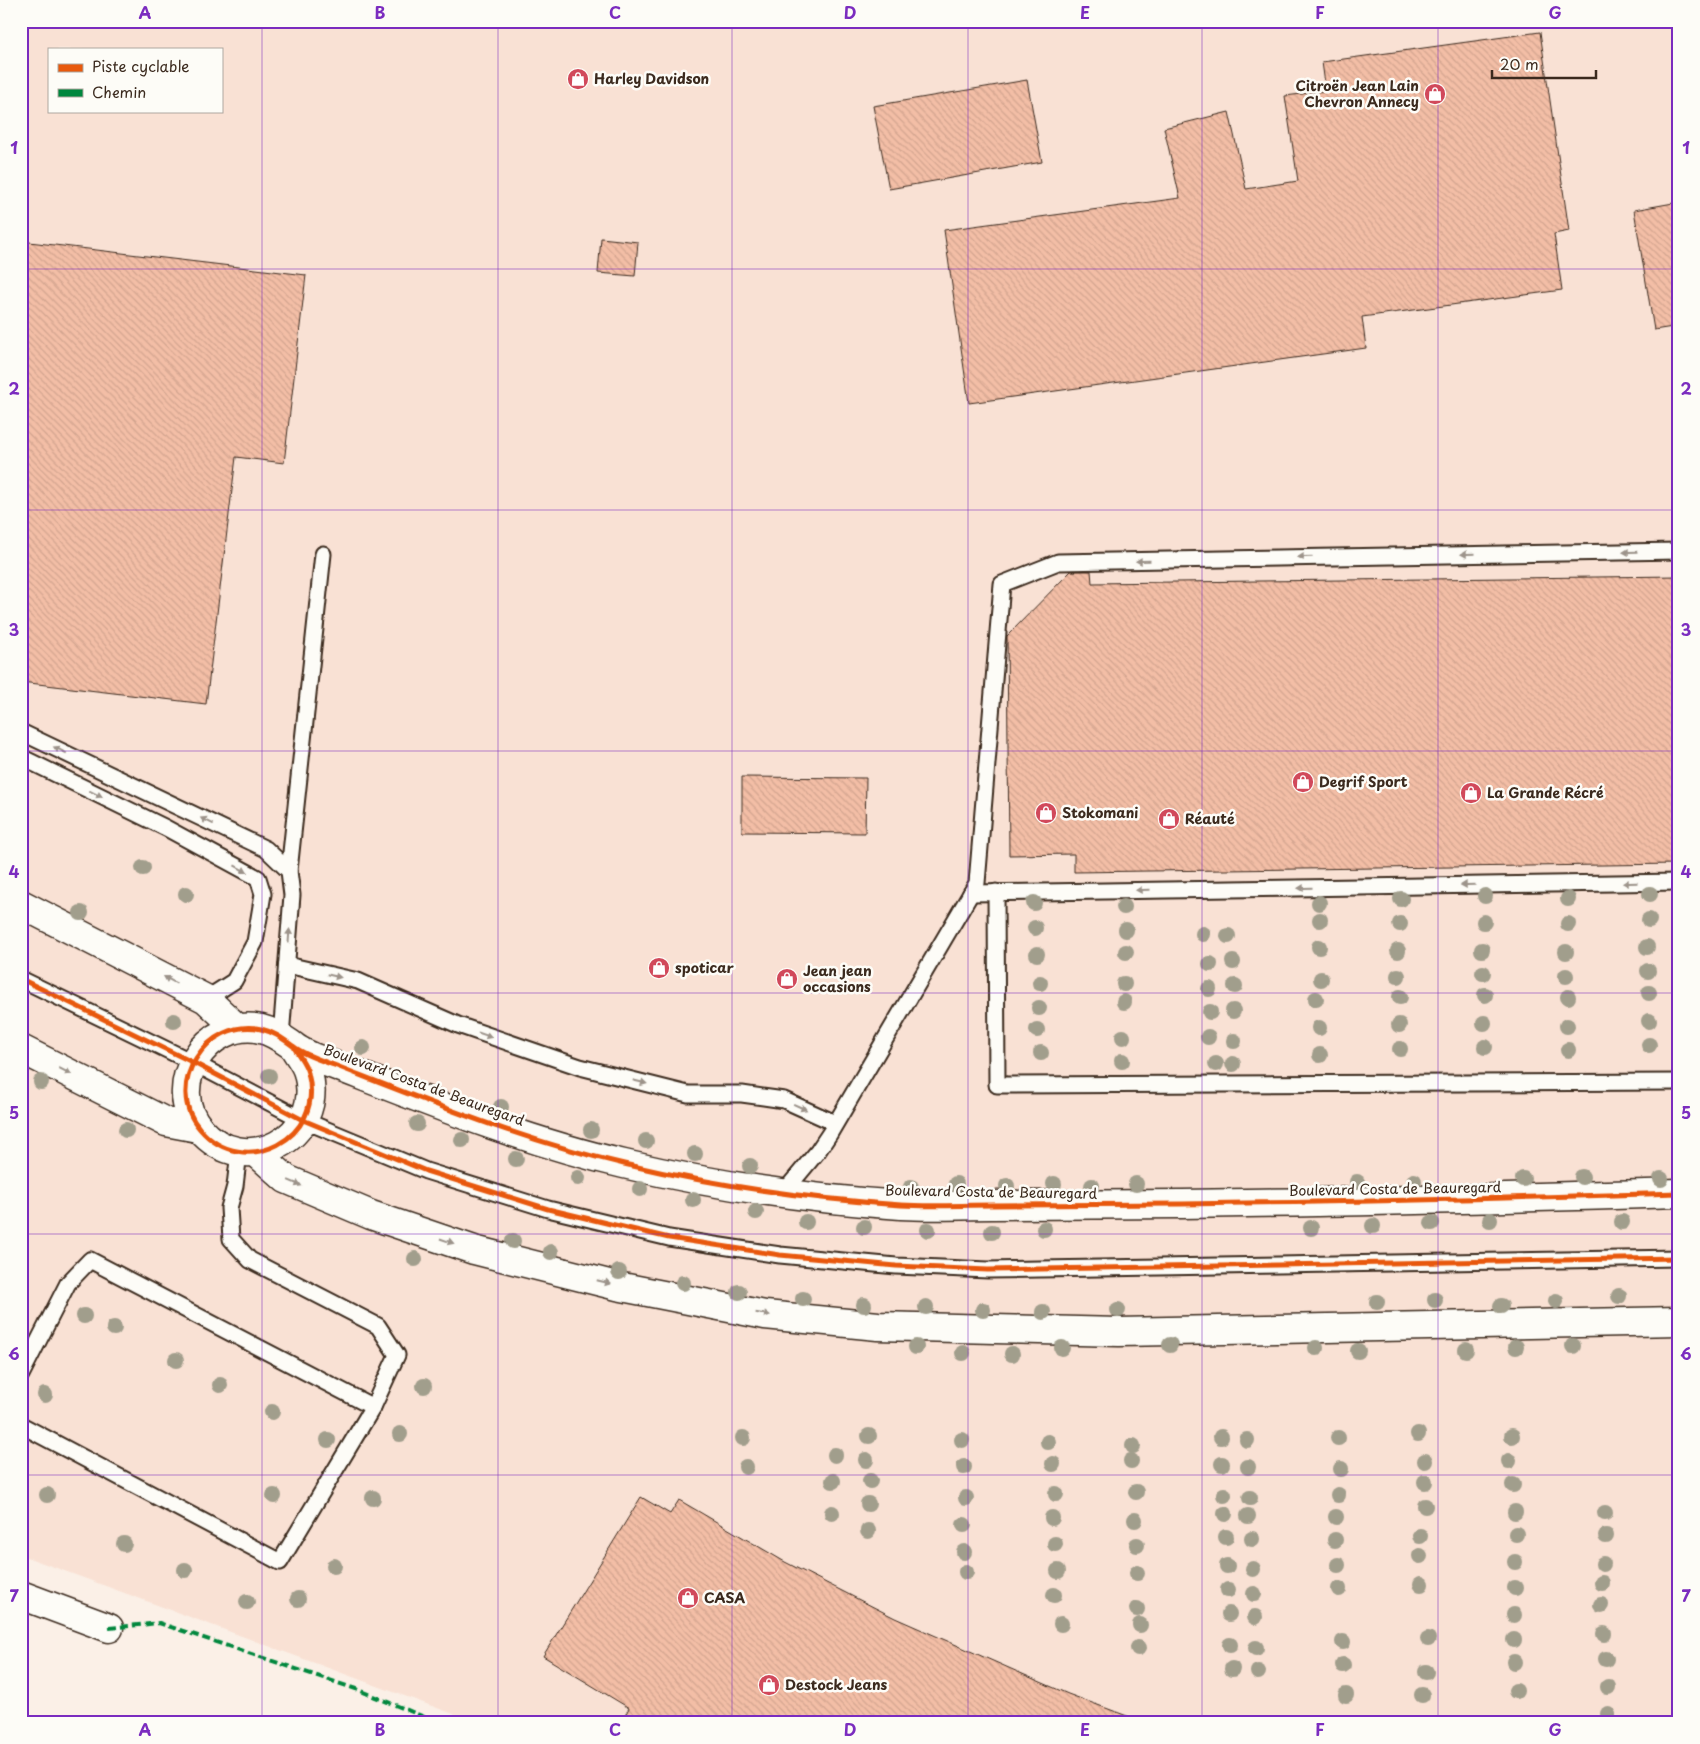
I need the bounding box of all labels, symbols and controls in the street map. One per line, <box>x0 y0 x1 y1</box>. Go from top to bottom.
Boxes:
text: A <box>139 0 152 24</box>
text: B <box>375 0 386 24</box>
text: C <box>609 0 621 24</box>
text: D <box>844 0 856 24</box>
text: E <box>1080 0 1090 24</box>
text: F <box>1315 0 1325 24</box>
text: G <box>1548 0 1562 24</box>
legend <box>48 48 222 112</box>
scale bar <box>1492 48 1596 80</box>
text: 20 m <box>1500 52 1539 75</box>
text: Piste cyclable <box>92 54 189 77</box>
shop icon: Harley Davidson <box>566 67 590 91</box>
place label: Harley Davidson <box>594 68 709 89</box>
place label: Citroën Jean Lain Chevron Annecy <box>1295 75 1419 112</box>
text: Chemin <box>92 80 146 103</box>
shop icon: Citroën Jean Lain Chevron Annecy <box>1423 82 1447 106</box>
text: 1 <box>10 135 18 159</box>
text: 1 <box>1682 135 1690 159</box>
text: 2 <box>8 376 20 400</box>
text: 2 <box>1680 376 1692 400</box>
one-way arrow <box>1622 548 1638 556</box>
one-way arrow <box>1459 550 1475 558</box>
one-way arrow <box>1297 553 1313 561</box>
one-way arrow <box>1134 557 1150 565</box>
text: 3 <box>9 617 19 641</box>
text: 3 <box>1681 617 1691 641</box>
one-way arrow <box>53 746 67 754</box>
shop icon: Degrif Sport <box>1291 770 1315 794</box>
place label: Degrif Sport <box>1319 771 1408 792</box>
shop icon: La Grande Récré <box>1459 781 1483 805</box>
place label: La Grande Récré <box>1487 782 1604 803</box>
one-way arrow <box>89 790 104 798</box>
shop icon: Stokomani <box>1034 801 1058 825</box>
place label: Stokomani <box>1062 802 1138 823</box>
shop icon: Réauté <box>1157 807 1181 831</box>
place label: Réauté <box>1185 808 1235 829</box>
one-way arrow <box>200 817 214 825</box>
text: 4 <box>9 859 20 883</box>
text: 4 <box>1681 859 1692 883</box>
one-way arrow <box>234 864 247 873</box>
one-way arrow <box>1622 879 1638 887</box>
one-way arrow <box>1459 881 1475 889</box>
one-way arrow <box>1297 884 1313 892</box>
one-way arrow <box>1134 886 1150 894</box>
one-way arrow <box>285 928 293 944</box>
shop icon: spoticar <box>647 956 671 980</box>
place label: spoticar <box>675 957 735 978</box>
place label: Jean jean occasions <box>803 960 872 997</box>
shop icon: Jean jean occasions <box>775 967 799 991</box>
one-way arrow <box>327 972 343 980</box>
one-way arrow <box>163 975 177 984</box>
one-way arrow <box>478 1031 493 1039</box>
street label: Boulevard Costa de Beauregard <box>321 1038 528 1131</box>
one-way arrow <box>58 1067 72 1075</box>
one-way arrow <box>633 1078 648 1086</box>
text: 5 <box>9 1100 19 1124</box>
text: 5 <box>1681 1100 1691 1124</box>
one-way arrow <box>792 1102 807 1111</box>
street label: Boulevard Costa de Beauregard <box>1289 1176 1502 1201</box>
one-way arrow <box>288 1179 302 1187</box>
street label: Boulevard Costa de Beauregard <box>885 1179 1098 1204</box>
one-way arrow <box>439 1238 454 1245</box>
one-way arrow <box>596 1278 611 1286</box>
one-way arrow <box>755 1310 771 1318</box>
text: 6 <box>8 1341 20 1365</box>
text: 6 <box>1680 1341 1692 1365</box>
text: 7 <box>9 1583 19 1607</box>
text: 7 <box>1681 1583 1691 1607</box>
shop icon: CASA <box>676 1586 700 1610</box>
place label: CASA <box>704 1587 745 1608</box>
shop icon: Destock Jeans <box>757 1673 781 1697</box>
place label: Destock Jeans <box>785 1674 888 1695</box>
text: A <box>139 1717 152 1741</box>
text: B <box>375 1717 386 1741</box>
text: C <box>609 1717 621 1741</box>
text: D <box>844 1717 856 1741</box>
text: E <box>1080 1717 1090 1741</box>
text: F <box>1315 1717 1325 1741</box>
text: G <box>1548 1717 1562 1741</box>

